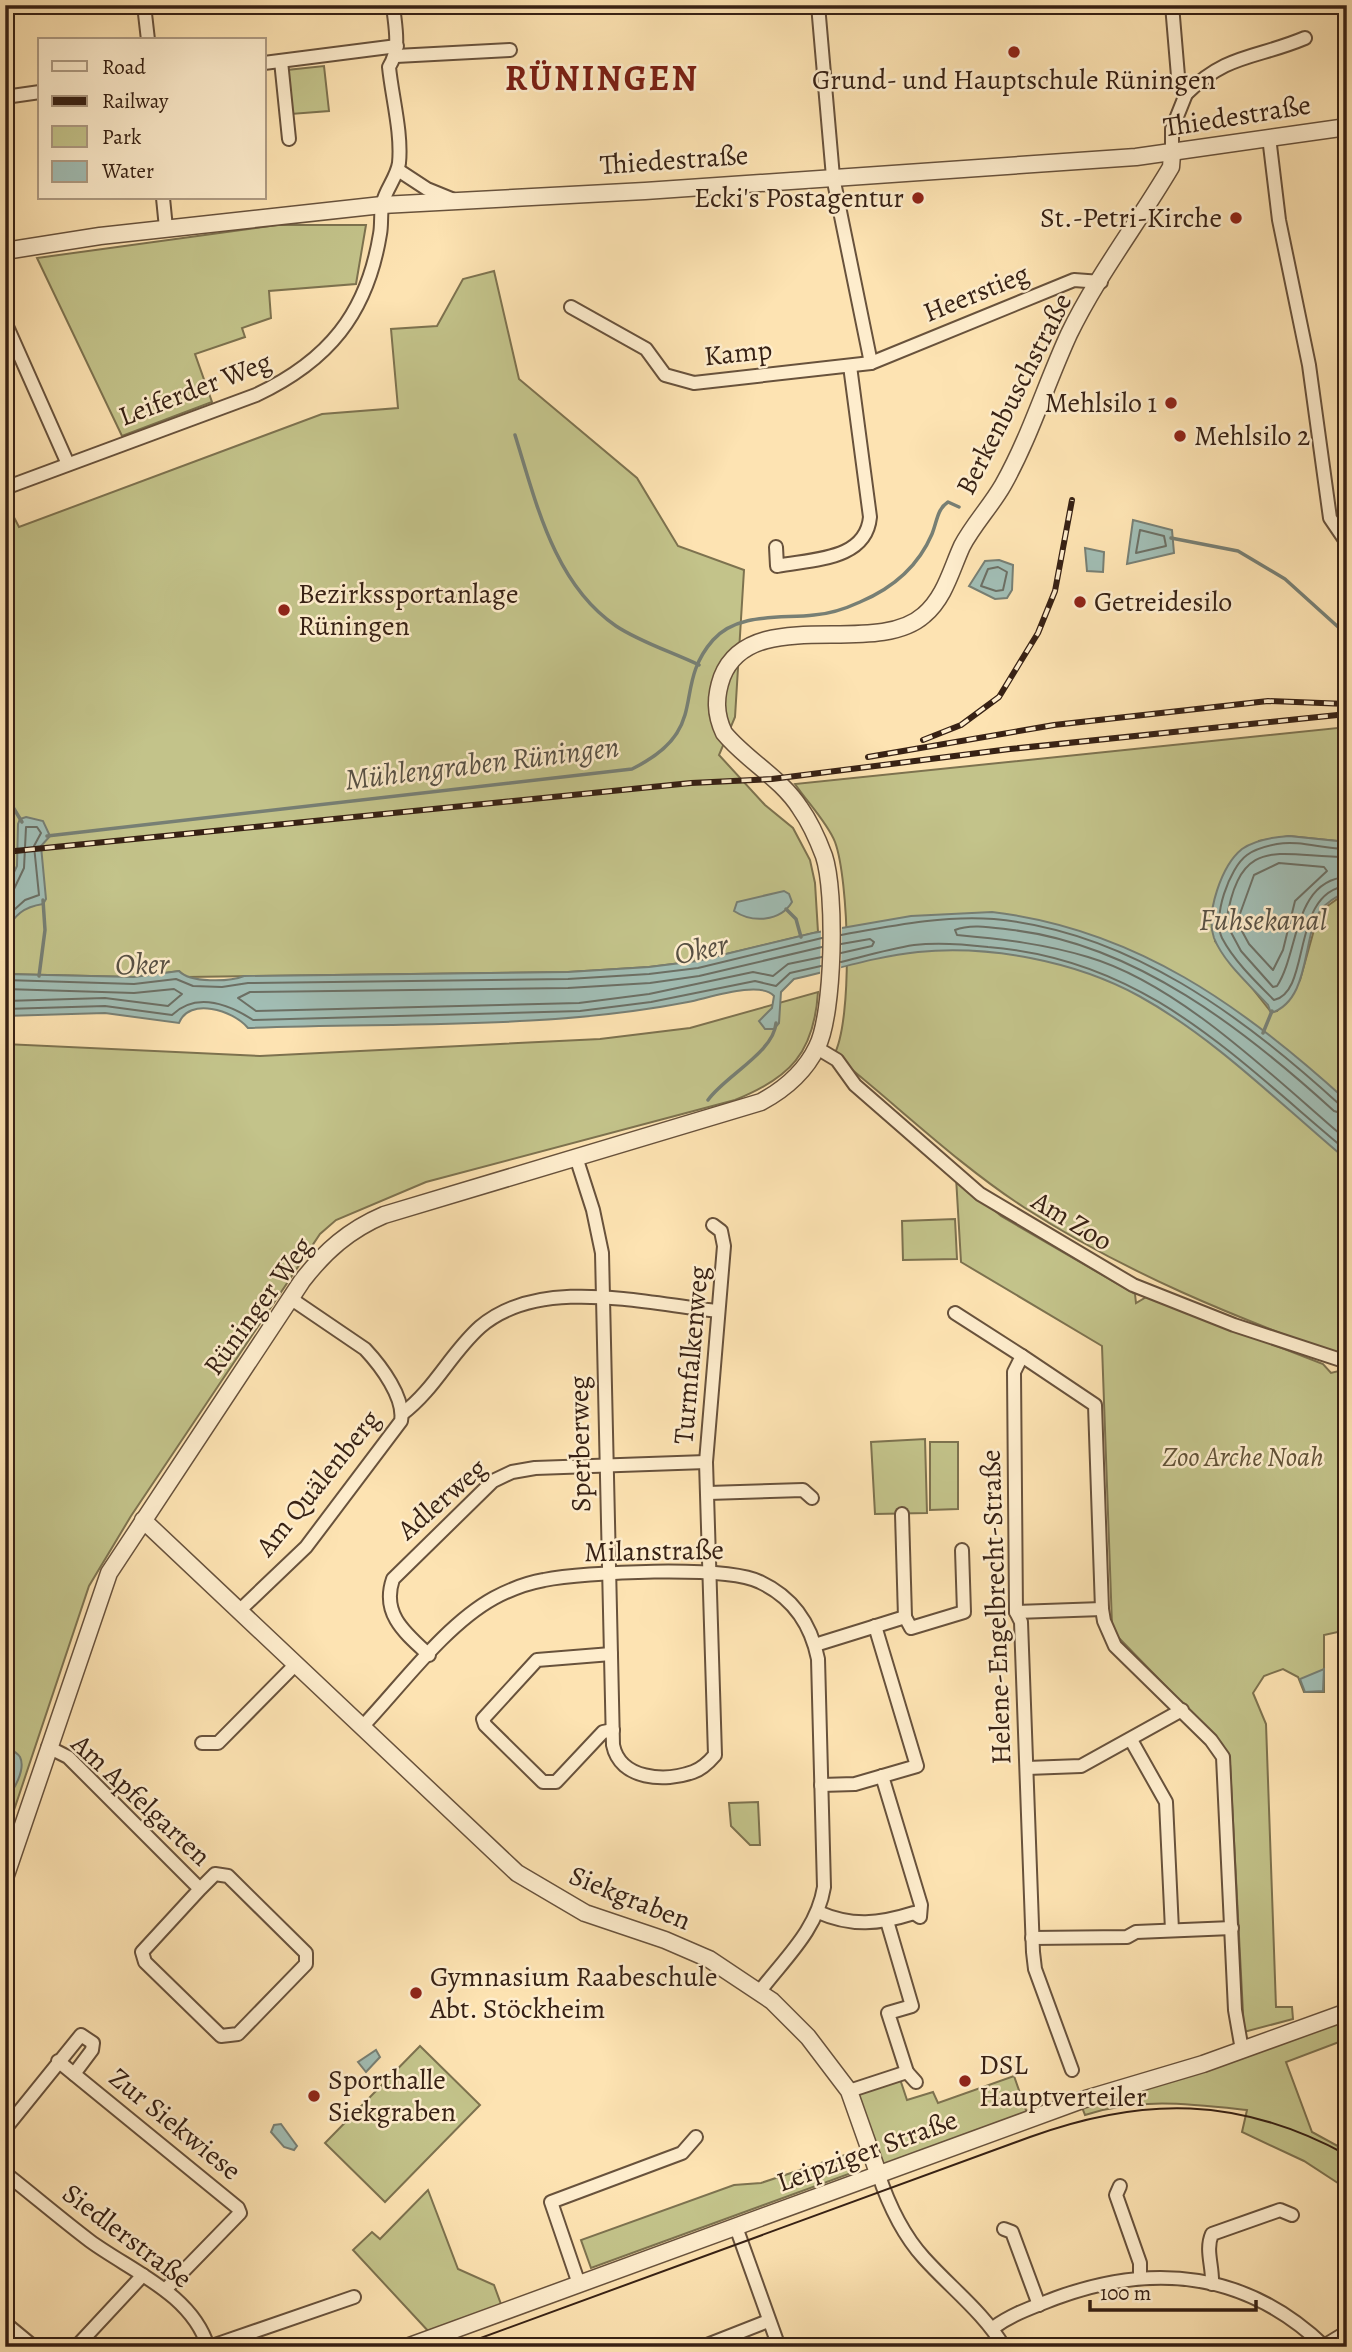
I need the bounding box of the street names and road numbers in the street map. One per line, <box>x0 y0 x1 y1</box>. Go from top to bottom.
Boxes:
street label: Thiedestraße <box>1161 86 1313 146</box>
street label: Thiedestraße <box>598 136 750 184</box>
street label: Heerstieg <box>917 255 1035 331</box>
street label: Berkenbuschstraße <box>947 287 1081 501</box>
street label: Kamp <box>702 331 774 375</box>
street label: Leiferder Weg <box>113 343 277 435</box>
street label: Am Zoo <box>1024 1182 1119 1260</box>
street label: Rüninger Weg <box>195 1229 321 1383</box>
street label: Turmfalkenweg <box>664 1264 718 1446</box>
street label: Sperberweg <box>560 1375 600 1513</box>
street label: Am Quälenberg <box>246 1402 389 1565</box>
street label: Helene-Engelbrecht-Straße <box>972 1449 1020 1765</box>
street label: Adlerweg <box>388 1450 495 1549</box>
street label: Milanstraße <box>584 1531 724 1571</box>
street label: Am Apfelgarten <box>62 1725 219 1875</box>
street label: Siekgraben <box>564 1856 696 1940</box>
street label: Zur Siekwiese <box>101 2059 249 2189</box>
street label: Leipziger Straße <box>771 2101 963 2201</box>
street label: Siedlerstraße <box>54 2175 200 2297</box>

